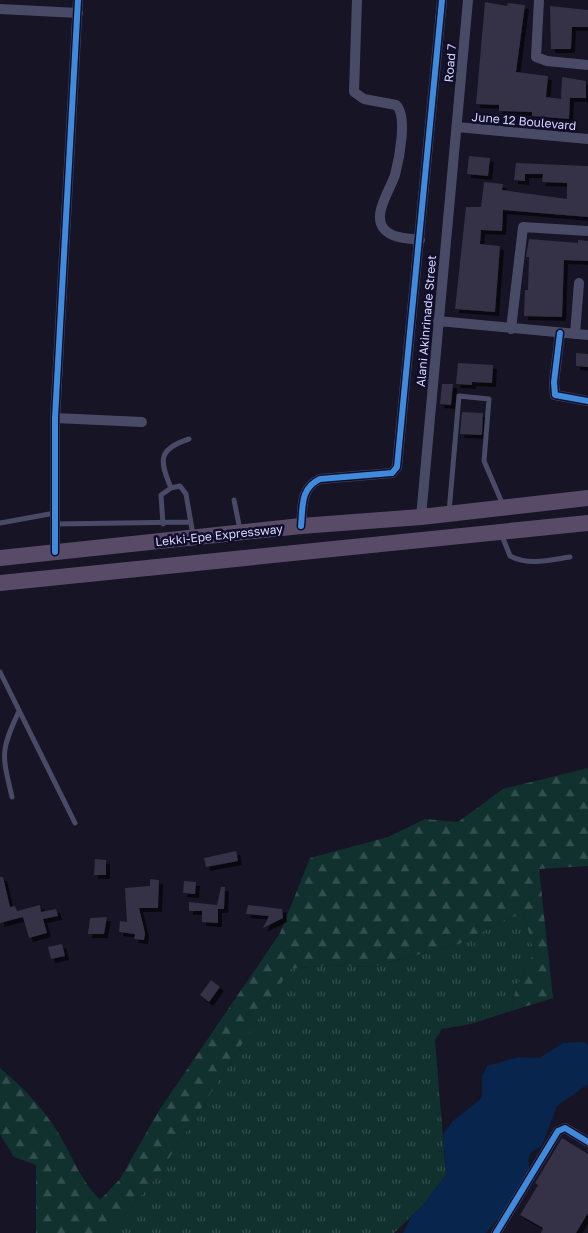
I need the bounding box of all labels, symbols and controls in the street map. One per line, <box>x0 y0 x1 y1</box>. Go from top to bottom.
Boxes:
street label: Road 7 <box>441 43 459 83</box>
street label: June 12 Boulevard <box>471 109 577 133</box>
street label: Alani Akinrinade Street <box>413 254 439 388</box>
street label: Lekki-Epe Expressway <box>155 521 284 549</box>

